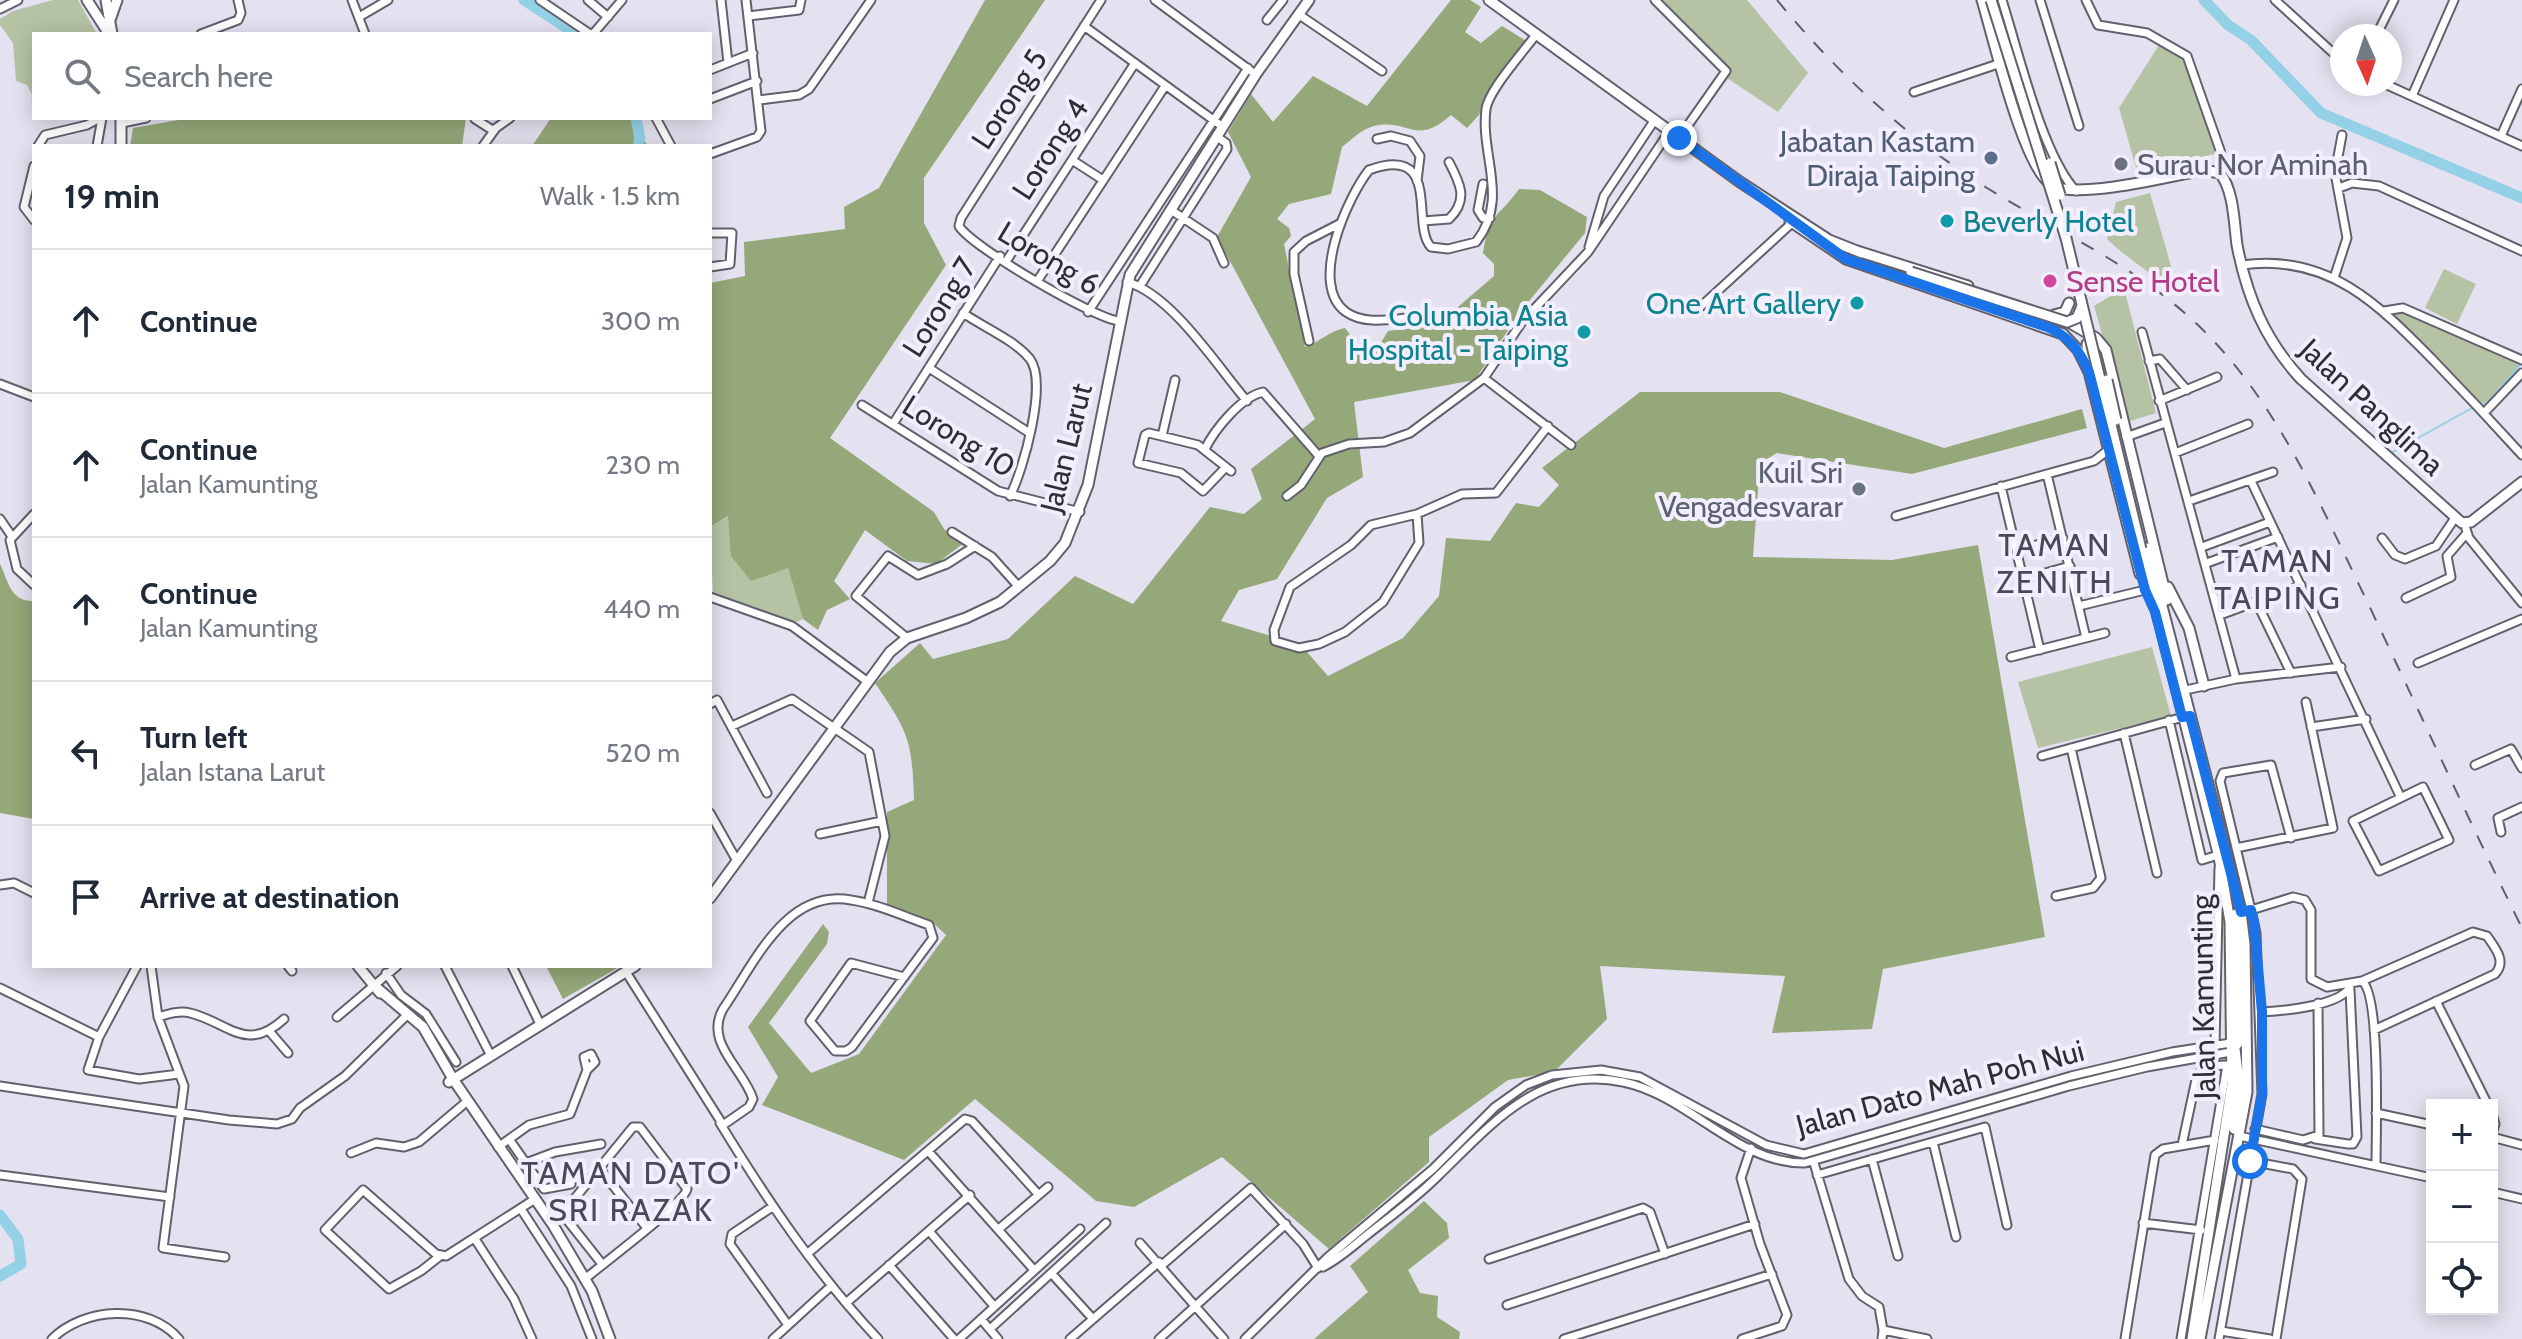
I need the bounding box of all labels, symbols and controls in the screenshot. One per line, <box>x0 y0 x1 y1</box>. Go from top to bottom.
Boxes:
north arrow <box>2330 24 2402 96</box>
search box <box>32 32 712 120</box>
street label: Lorong 5 <box>963 42 1055 156</box>
icon: search <box>60 54 104 98</box>
text: Search here <box>124 58 273 95</box>
street label: Lorong 4 <box>1004 92 1096 206</box>
route end <box>1661 120 1697 156</box>
place label: Jabatan Kastam Diraja Taiping <box>1779 123 1976 194</box>
place label: Surau Nor Aminah <box>2137 146 2368 183</box>
marker: Jabatan Kastam Diraja Taiping <box>1982 149 2000 167</box>
marker: Surau Nor Aminah <box>2112 155 2130 173</box>
text: 19 min <box>64 175 160 217</box>
text: Walk · 1.5 km <box>540 180 680 212</box>
place label: Beverly Hotel <box>1963 203 2134 240</box>
marker: Beverly Hotel <box>1938 212 1956 230</box>
street label: Lorong 6 <box>991 213 1107 303</box>
street label: Lorong 7 <box>894 250 984 364</box>
place label: Sense Hotel <box>2066 263 2220 300</box>
marker: Sense Hotel <box>2041 272 2059 290</box>
place label: One Art Gallery <box>1646 285 1841 322</box>
marker: One Art Gallery <box>1848 294 1866 312</box>
place label: Columbia Asia Hospital - Taiping <box>1348 297 1569 368</box>
icon: ahead <box>64 299 108 343</box>
text: Continue <box>140 303 257 340</box>
text: 300 m <box>601 305 680 337</box>
marker: Columbia Asia Hospital - Taiping <box>1575 323 1593 341</box>
street label: Jalan Panglima <box>2291 330 2452 484</box>
street label: Jalan Larut <box>1032 380 1100 517</box>
street label: Lorong 10 <box>896 387 1022 485</box>
text: Continue <box>140 431 257 468</box>
icon: ahead <box>64 443 108 487</box>
text: 230 m <box>606 449 680 481</box>
place label: Kuil Sri Vengadesvarar <box>1658 454 1844 525</box>
text: Jalan Kamunting <box>140 468 318 500</box>
marker: Kuil Sri Vengadesvarar <box>1850 480 1868 498</box>
district label: TAMAN ZENITH <box>1996 525 2114 601</box>
district label: TAMAN TAIPING <box>2214 541 2342 617</box>
text: Continue <box>140 575 257 612</box>
icon: ahead <box>64 587 108 631</box>
text: 440 m <box>603 593 680 625</box>
text: Jalan Kamunting <box>140 612 318 644</box>
text: Turn left <box>140 719 248 756</box>
icon: left <box>64 731 108 775</box>
text: 520 m <box>606 737 680 769</box>
text: Jalan Istana Larut <box>140 756 325 788</box>
icon: arrive <box>64 875 108 919</box>
text: Arrive at destination <box>140 879 400 916</box>
street label: Jalan Kamunting <box>2183 893 2223 1101</box>
street label: Jalan Dato Mah Poh Nui <box>1791 1032 2088 1144</box>
map controls <box>2426 1099 2498 1315</box>
button: + <box>2426 1099 2498 1171</box>
route start <box>2232 1143 2268 1179</box>
district label: TAMAN DATO' SRI RAZAK <box>521 1153 741 1229</box>
button: − <box>2426 1171 2498 1243</box>
button: locate <box>2426 1243 2498 1315</box>

